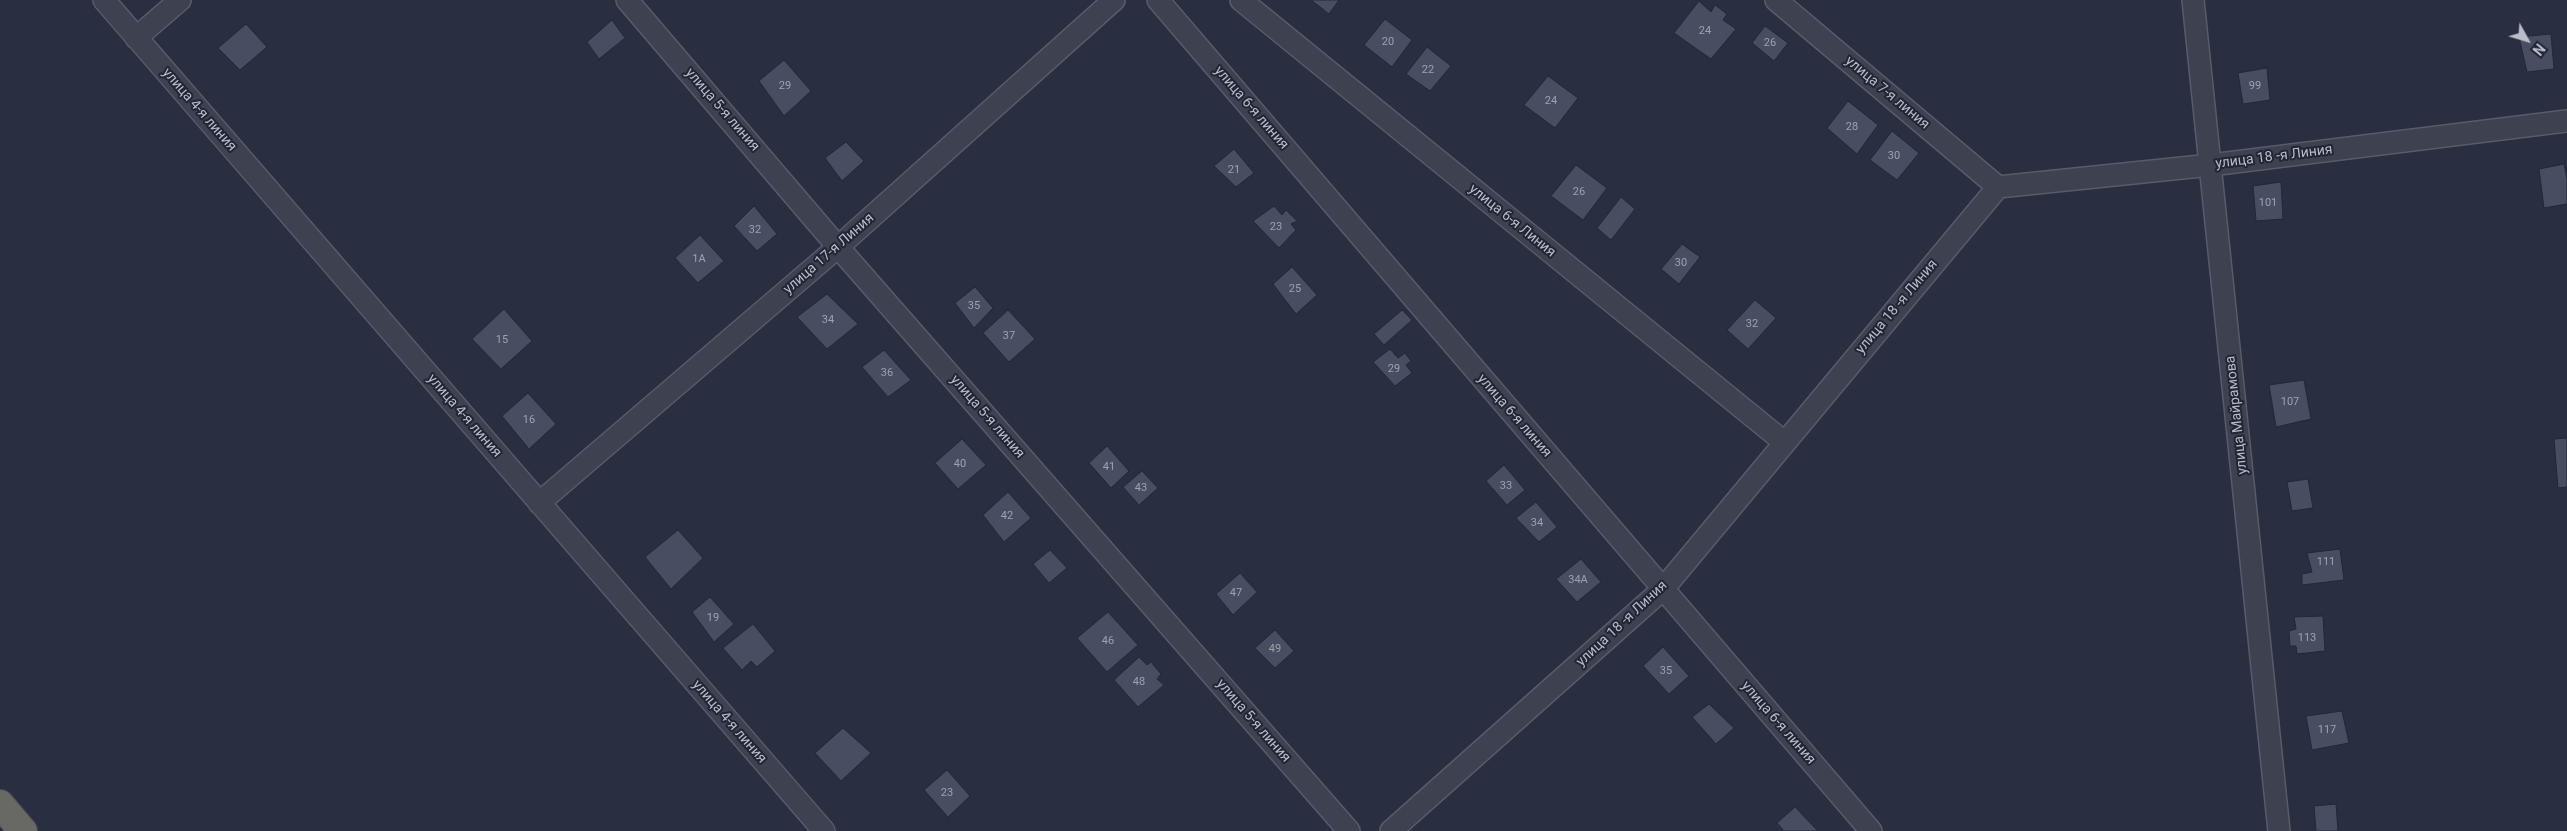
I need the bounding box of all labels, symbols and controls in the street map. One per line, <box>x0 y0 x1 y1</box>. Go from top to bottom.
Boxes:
north arrow <box>2502 15 2552 65</box>
house number: 24 <box>1699 24 1711 38</box>
house number: 20 <box>1382 35 1394 49</box>
house number: 26 <box>1764 36 1776 50</box>
text: N <box>2529 41 2548 58</box>
street label: улица 7-я линия <box>1841 53 1933 133</box>
street label: улица 6-я линия <box>1210 63 1292 153</box>
house number: 22 <box>1422 63 1434 77</box>
street label: улица 4-я линия <box>158 65 240 155</box>
street label: улица 5-я линия <box>681 65 763 155</box>
house number: 29 <box>779 79 791 93</box>
house number: 99 <box>2249 79 2261 93</box>
house number: 24 <box>1545 94 1557 108</box>
house number: 28 <box>1846 120 1858 134</box>
street label: улица 18 -я Линия <box>2214 141 2334 173</box>
house number: 30 <box>1888 149 1900 163</box>
house number: 21 <box>1228 163 1240 177</box>
street label: улица 6-я Линия <box>1465 181 1559 261</box>
house number: 26 <box>1573 185 1585 199</box>
house number: 101 <box>2259 196 2277 210</box>
street label: улица 17-я Линия <box>780 210 878 298</box>
house number: 23 <box>1270 220 1282 234</box>
house number: 32 <box>749 223 761 237</box>
house number: 1А <box>692 252 706 266</box>
house number: 30 <box>1675 256 1687 270</box>
street label: улица 18 -я Линия <box>1853 256 1941 358</box>
house number: 25 <box>1289 282 1301 296</box>
house number: 35 <box>968 299 980 313</box>
house number: 34 <box>822 313 834 327</box>
house number: 32 <box>1746 317 1758 331</box>
house number: 37 <box>1003 329 1015 343</box>
house number: 15 <box>496 333 508 347</box>
street label: улица Майрамова <box>2222 355 2252 475</box>
house number: 29 <box>1388 362 1400 376</box>
house number: 36 <box>881 366 893 380</box>
street label: улица 4-я линия <box>423 371 505 461</box>
street label: улица 6-я линия <box>1473 371 1555 461</box>
street label: улица 5-я линия <box>946 372 1028 462</box>
house number: 107 <box>2281 395 2299 409</box>
house number: 16 <box>523 413 535 427</box>
house number: 40 <box>954 457 966 471</box>
house number: 41 <box>1103 460 1115 474</box>
house number: 33 <box>1500 479 1512 493</box>
house number: 43 <box>1135 481 1147 495</box>
house number: 42 <box>1001 509 1013 523</box>
house number: 34 <box>1531 516 1543 530</box>
house number: 111 <box>2317 555 2335 569</box>
house number: 34А <box>1568 573 1588 587</box>
street label: улица 18 -я Линия <box>1573 578 1671 670</box>
house number: 47 <box>1230 586 1242 600</box>
house number: 19 <box>707 611 719 625</box>
house number: 113 <box>2298 631 2316 645</box>
house number: 46 <box>1102 634 1114 648</box>
house number: 49 <box>1269 642 1281 656</box>
house number: 35 <box>1660 664 1672 678</box>
house number: 48 <box>1133 675 1145 689</box>
street label: улица 5-я линия <box>1212 676 1294 766</box>
street label: улица 4-я линия <box>688 677 770 767</box>
street label: улица 6-я линия <box>1737 678 1819 768</box>
house number: 117 <box>2318 723 2336 737</box>
house number: 23 <box>941 786 953 800</box>

